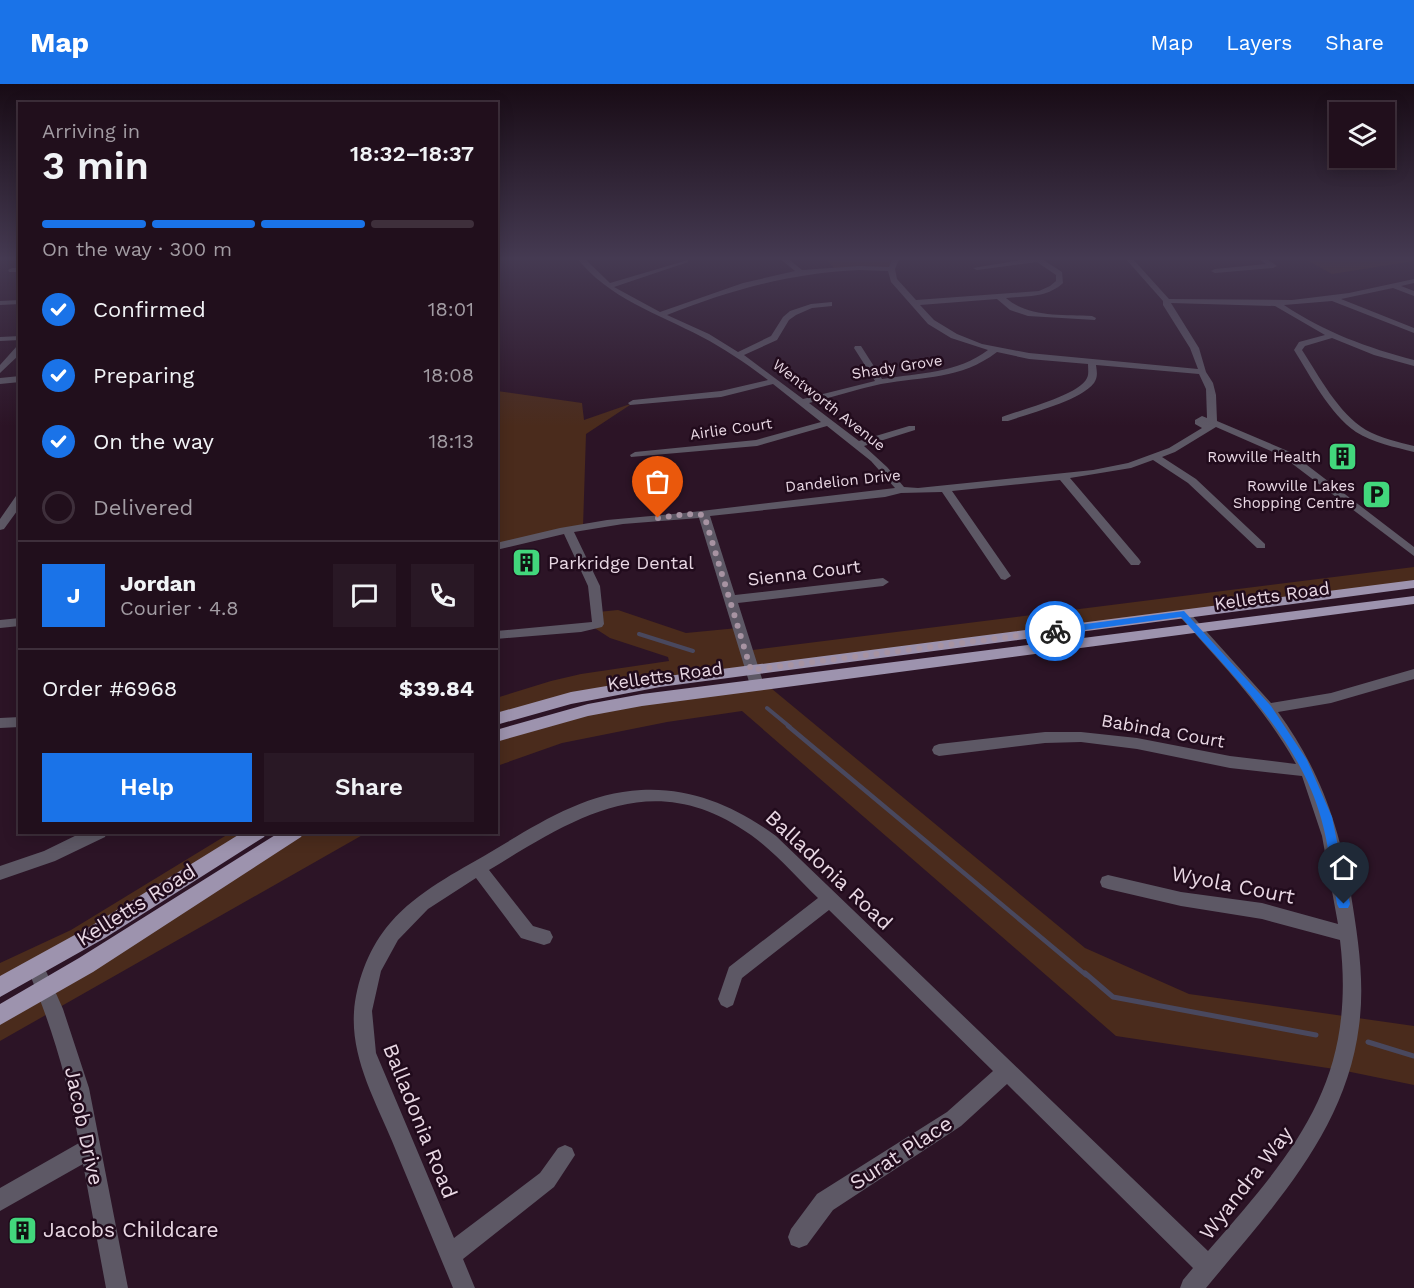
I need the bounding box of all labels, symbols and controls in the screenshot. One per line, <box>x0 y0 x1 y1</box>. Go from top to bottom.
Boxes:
text: Map <box>30 26 89 59</box>
text: Map <box>1150 30 1193 55</box>
text: Layers <box>1226 30 1292 55</box>
text: Share <box>1325 30 1384 55</box>
map controls <box>1329 102 1395 168</box>
button: layers <box>1329 102 1395 168</box>
text: Arriving in <box>42 119 140 143</box>
text: 18:32–18:37 <box>350 141 474 166</box>
text: 3 min <box>42 143 149 188</box>
text: On the way · 300 m <box>42 237 232 261</box>
icon: check <box>42 293 75 326</box>
text: Confirmed <box>93 297 206 322</box>
text: 18:01 <box>428 297 474 321</box>
street label: Shady Grove <box>850 351 944 383</box>
street label: Wentworth Avenue <box>769 355 889 455</box>
icon: check <box>42 359 75 392</box>
text: Preparing <box>93 363 194 388</box>
text: 18:08 <box>423 363 474 387</box>
street label: Airlie Court <box>689 414 774 444</box>
icon: check <box>42 425 75 458</box>
text: On the way <box>93 429 214 454</box>
text: 18:13 <box>429 429 474 453</box>
building icon: Rowville Health <box>1326 441 1358 473</box>
place label: Rowville Health <box>1207 448 1321 466</box>
pin <box>632 456 683 518</box>
icon: bag <box>641 465 674 498</box>
street label: Dandelion Drive <box>784 466 902 496</box>
place label: Rowville Lakes Shopping Centre <box>1233 477 1355 512</box>
parking icon: Rowville Lakes Shopping Centre <box>1360 479 1392 511</box>
text: Delivered <box>93 495 193 520</box>
building icon: Parkridge Dental <box>511 547 543 579</box>
place label: Parkridge Dental <box>548 552 694 573</box>
street label: Sienna Court <box>746 555 862 590</box>
button: chat <box>333 564 396 627</box>
button: phone <box>411 564 474 627</box>
text: Jordan <box>120 571 196 596</box>
street label: Kelletts Road <box>1213 577 1331 614</box>
text: J <box>67 583 80 608</box>
text: Courier · 4.8 <box>120 596 239 620</box>
courier <box>1025 601 1085 661</box>
icon: bike <box>1039 615 1072 648</box>
street label: Kelletts Road <box>606 657 724 694</box>
text: Order #6968 <box>42 676 177 701</box>
text: $39.84 <box>399 676 474 701</box>
street label: Babinda Court <box>1100 709 1227 752</box>
button: Help <box>42 753 252 822</box>
button: Share <box>264 753 474 822</box>
street label: Balladonia Road <box>761 804 898 935</box>
pin <box>1318 842 1369 904</box>
icon: home <box>1327 851 1360 884</box>
street label: Kelletts Road <box>72 858 200 951</box>
street label: Wyola Court <box>1169 860 1297 909</box>
street label: Balladonia Road <box>378 1040 463 1202</box>
street label: Jacob Drive <box>60 1064 109 1187</box>
street label: Surat Place <box>845 1110 957 1195</box>
street label: Wyandra Way <box>1194 1121 1298 1244</box>
building icon: Jacobs Childcare <box>6 1214 38 1246</box>
place label: Jacobs Childcare <box>43 1217 219 1242</box>

